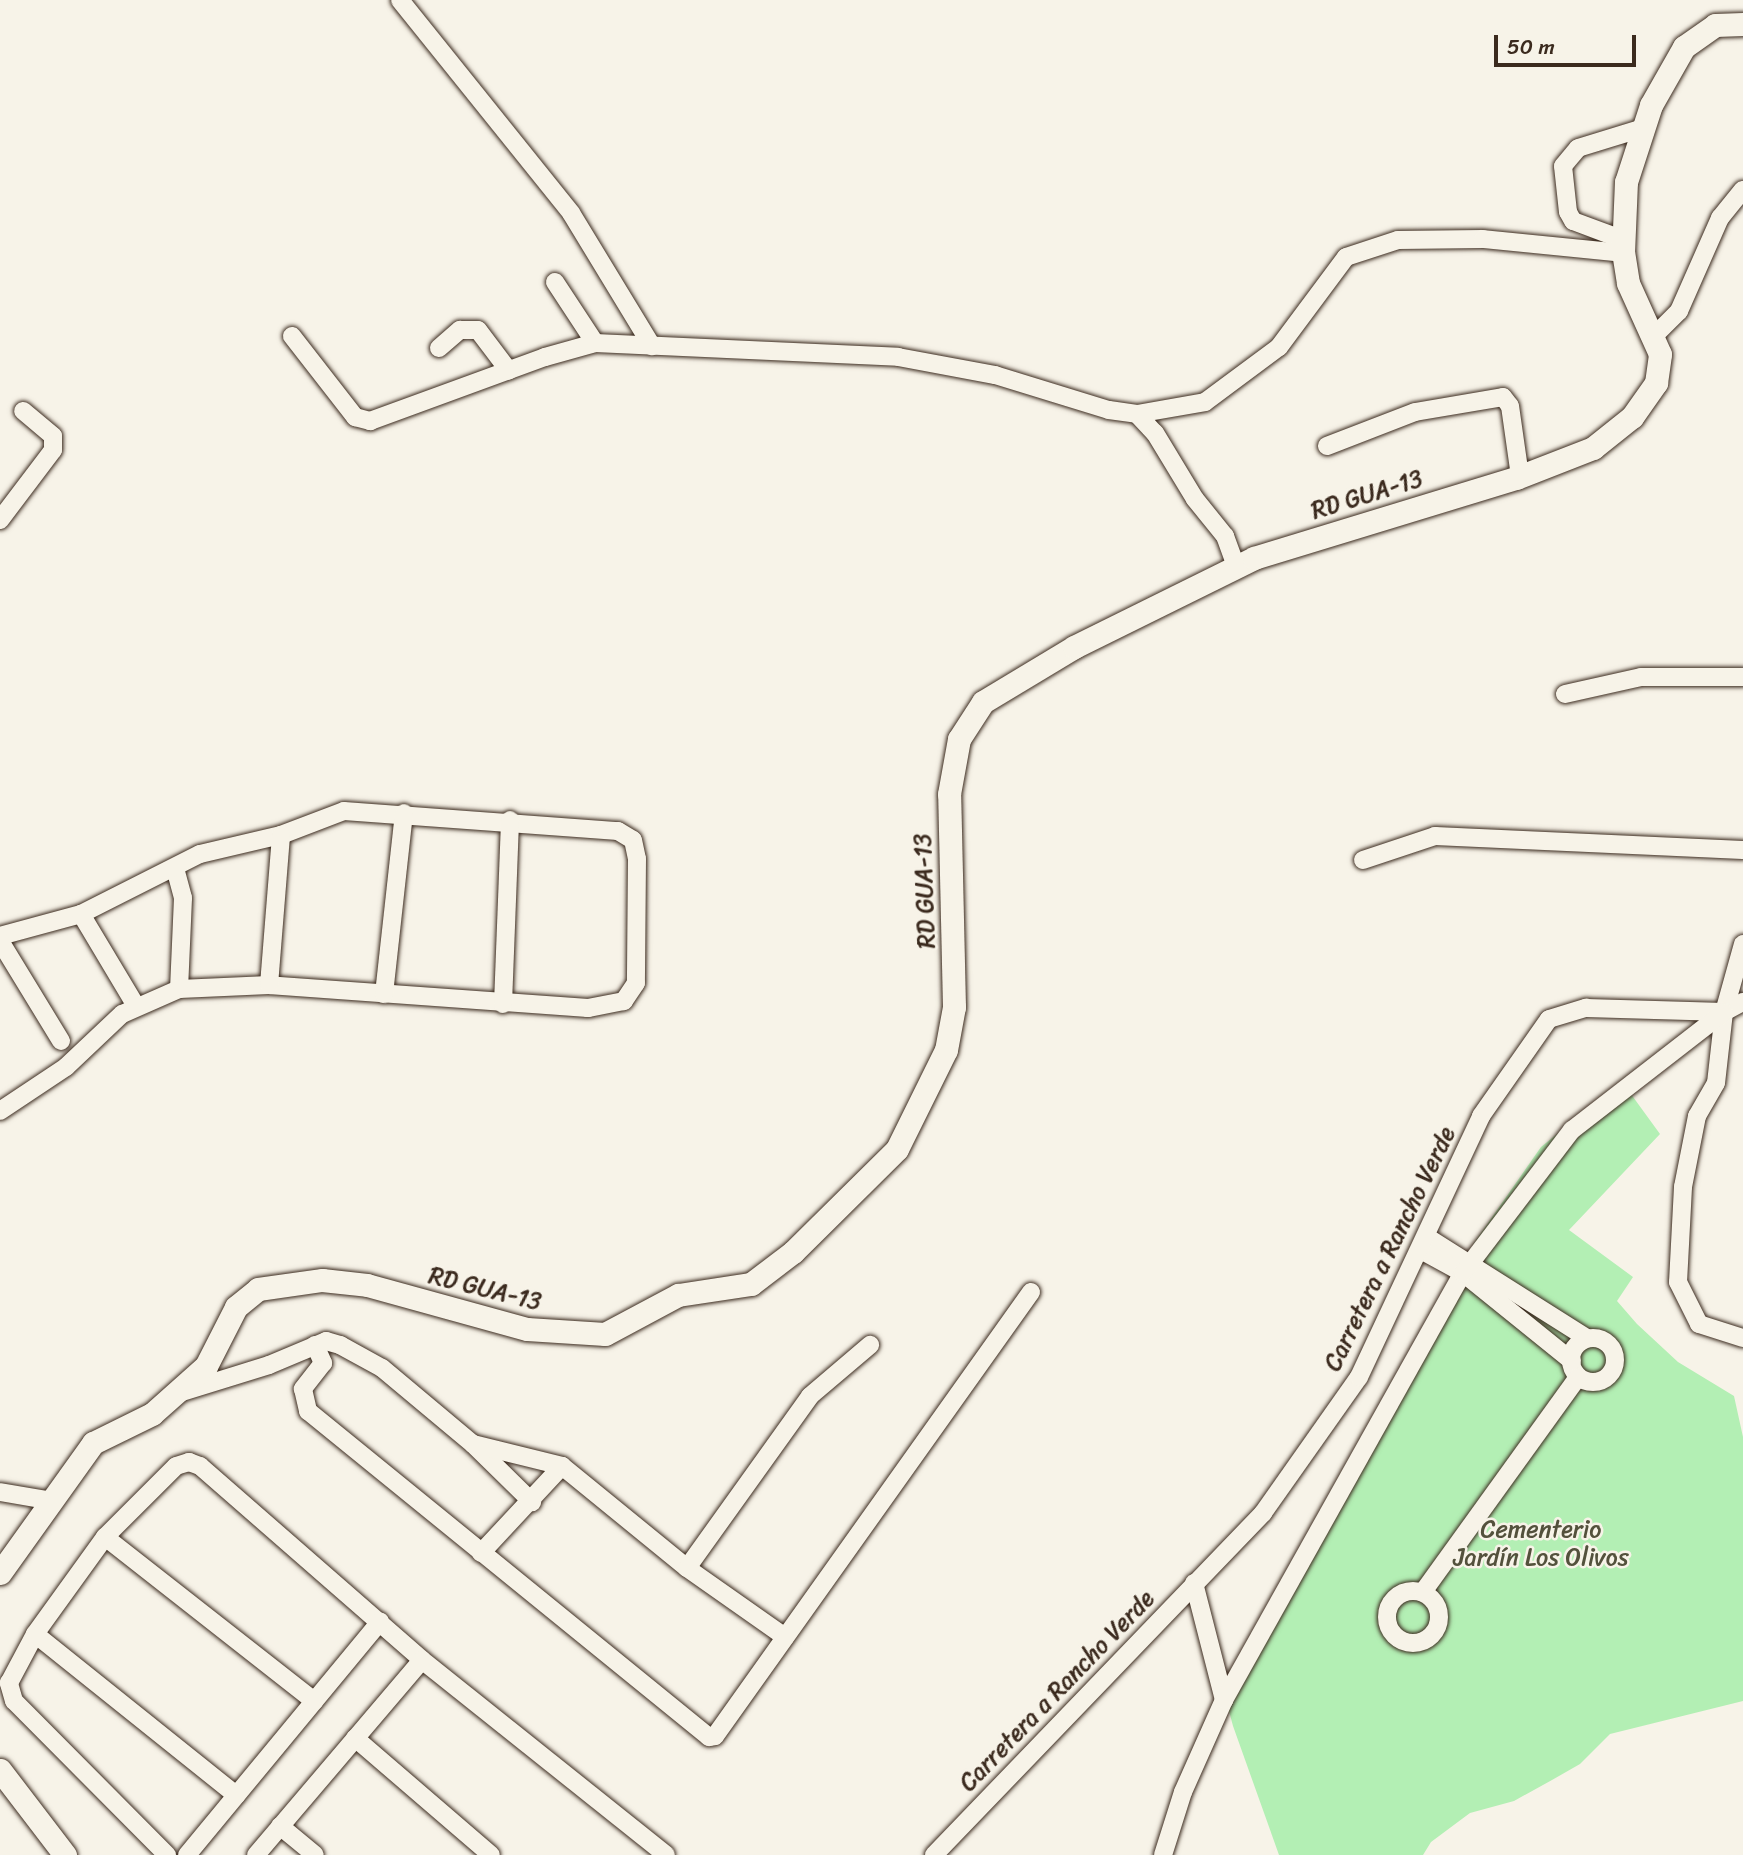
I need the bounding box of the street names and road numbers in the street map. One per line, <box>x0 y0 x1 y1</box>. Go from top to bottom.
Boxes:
street label: RD GUA-13 <box>1308 464 1426 526</box>
street label: RD GUA-13 <box>909 833 941 949</box>
street label: Carretera a Rancho Verde <box>1318 1122 1462 1376</box>
street label: RD GUA-13 <box>426 1261 544 1317</box>
street label: Carretera a Rancho Verde <box>953 1584 1161 1798</box>

